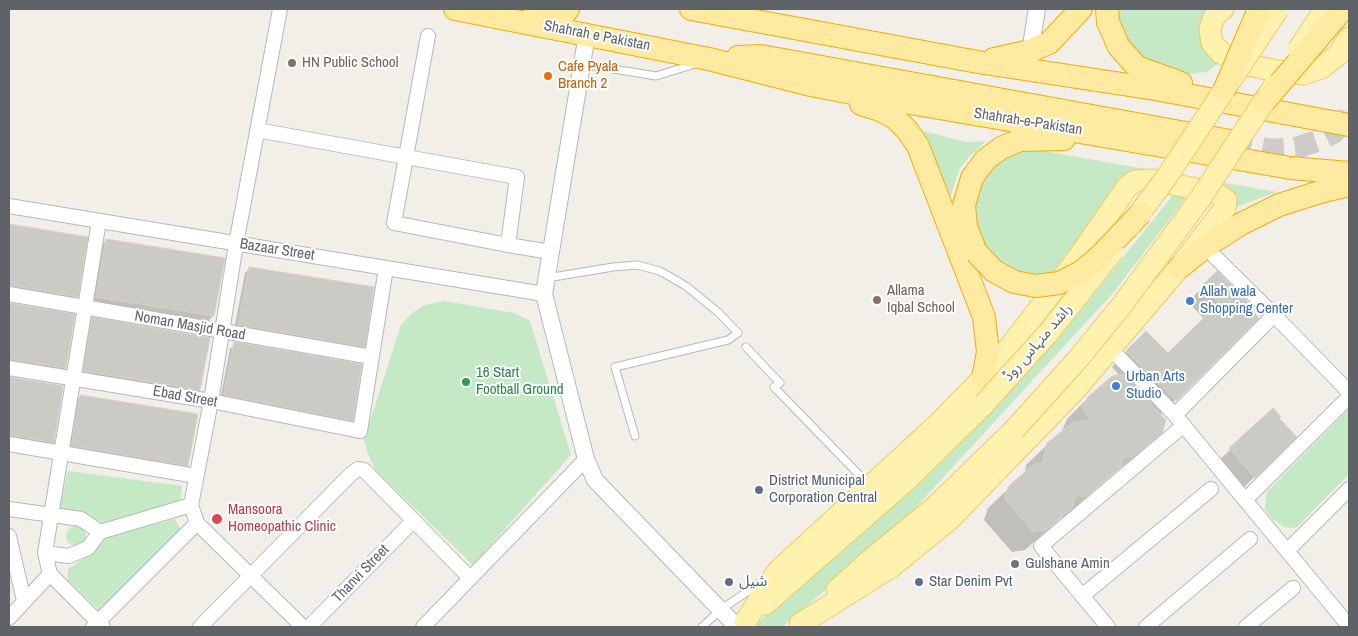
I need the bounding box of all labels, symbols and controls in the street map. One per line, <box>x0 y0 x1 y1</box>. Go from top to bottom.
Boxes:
street label: Shahrah e Pakistan <box>542 17 652 55</box>
place label: HN Public School <box>302 54 398 72</box>
marker: HN Public School <box>286 57 298 69</box>
place label: Cafe Pyala Branch 2 <box>558 58 618 93</box>
marker: Cafe Pyala Branch 2 <box>542 70 554 82</box>
street label: Shahrah-e-Pakistan <box>973 105 1083 139</box>
street label: Bazaar Street <box>238 235 316 265</box>
place label: Allama Iqbal School <box>887 282 955 317</box>
place label: Allah wala Shopping Center <box>1200 283 1293 318</box>
marker: Allama Iqbal School <box>871 294 883 306</box>
marker: Allah wala Shopping Center <box>1184 295 1196 307</box>
street label: راشد منہاس روڈ <box>999 301 1077 385</box>
street label: Noman Masjid Road <box>133 307 247 345</box>
place label: 16 Start Football Ground <box>476 364 564 399</box>
place label: Urban Arts Studio <box>1126 368 1185 403</box>
marker: 16 Start Football Ground <box>460 376 472 388</box>
marker: Urban Arts Studio <box>1110 380 1122 392</box>
street label: Ebad Street <box>151 382 219 412</box>
place label: District Municipal Corporation Central <box>769 472 877 507</box>
marker: District Municipal Corporation Central <box>753 484 765 496</box>
place label: Mansoora Homeopathic Clinic <box>228 501 336 536</box>
marker: Mansoora Homeopathic Clinic <box>210 512 224 526</box>
street label: Thanvi Street <box>329 541 393 607</box>
place label: Gulshane Amin <box>1025 555 1110 573</box>
marker: Gulshane Amin <box>1009 558 1021 570</box>
place label: شیل <box>739 573 767 591</box>
place label: Star Denim Pvt <box>929 573 1012 591</box>
marker: شیل <box>723 576 735 588</box>
marker: Star Denim Pvt <box>913 576 925 588</box>

